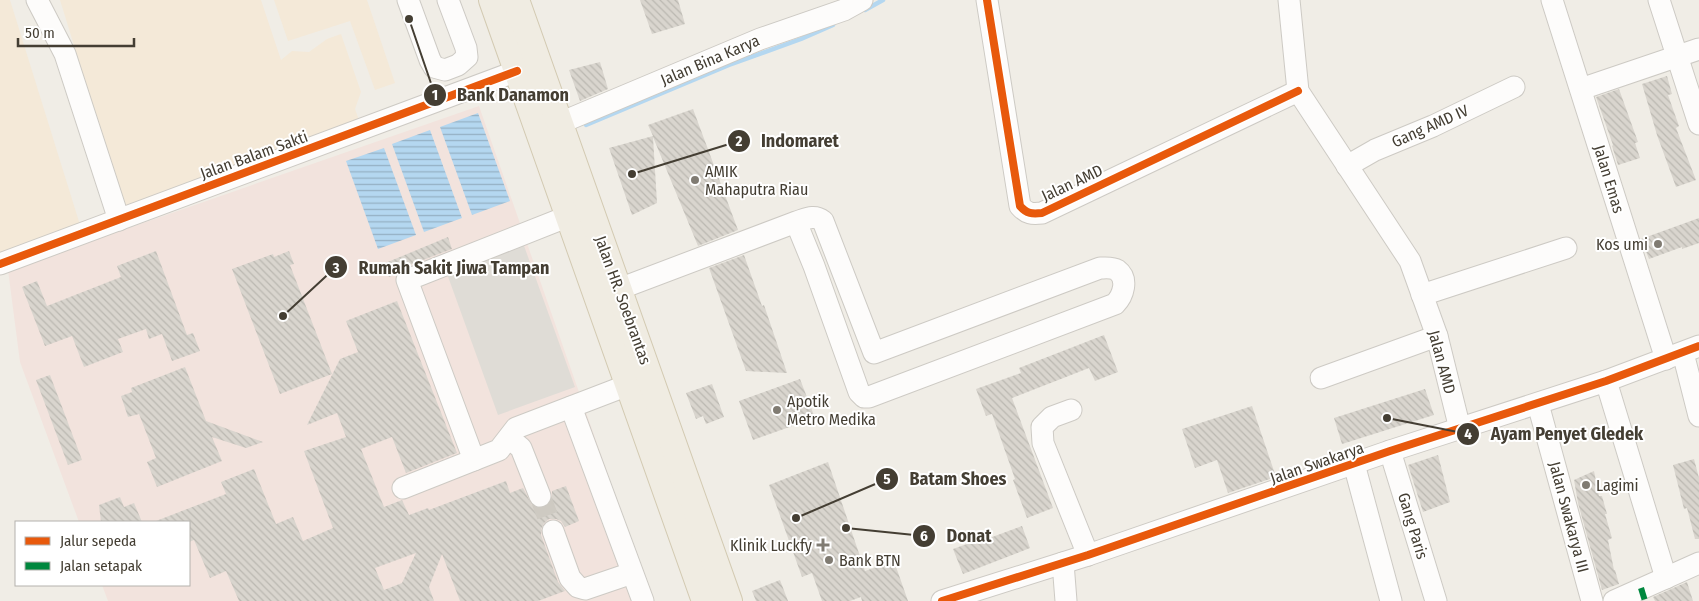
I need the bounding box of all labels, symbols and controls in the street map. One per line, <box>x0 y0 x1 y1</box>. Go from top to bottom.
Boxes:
scale bar <box>18 15 134 47</box>
text: 50 m <box>25 24 55 42</box>
street label: Jalan Bina Karya <box>658 31 762 89</box>
callout: Bank Danamon <box>422 79 579 112</box>
text: Bank Danamon <box>457 84 569 106</box>
text: 1 <box>432 86 438 104</box>
street label: Gang AMD IV <box>1389 100 1472 151</box>
callout: Indomaret <box>726 124 849 157</box>
street label: Jalan Balam Sakti <box>198 127 310 183</box>
text: Indomaret <box>761 130 840 152</box>
text: 2 <box>735 132 743 150</box>
street label: Jalan Emas <box>1590 143 1628 216</box>
street label: Jalan AMD <box>1038 161 1106 205</box>
place label: AMIK Mahaputra Riau <box>705 162 808 199</box>
marker: AMIK Mahaputra Riau <box>689 174 701 186</box>
street label: Jalan HR. Soebrantas <box>591 233 655 367</box>
place label: Kos umi <box>1596 235 1648 254</box>
marker: Kos umi <box>1652 238 1664 250</box>
callout: Rumah Sakit Jiwa Tampan <box>324 251 559 284</box>
text: Rumah Sakit Jiwa Tampan <box>359 257 549 279</box>
text: 3 <box>331 259 340 277</box>
street label: Jalan AMD <box>1424 328 1460 396</box>
place label: Apotik Metro Medika <box>787 392 876 429</box>
marker: Apotik Metro Medika <box>771 404 783 416</box>
callout: Ayam Penyet Gledek <box>1455 417 1653 450</box>
text: Ayam Penyet Gledek <box>1490 423 1644 445</box>
text: 4 <box>1464 425 1472 443</box>
street label: Jalan Swakarya <box>1268 438 1366 488</box>
street label: Jalan Swakarya III <box>1545 459 1593 575</box>
callout: Batam Shoes <box>875 463 1017 496</box>
text: Batam Shoes <box>910 468 1007 490</box>
text: 5 <box>883 470 891 488</box>
place label: Lagimi <box>1596 476 1639 495</box>
marker: Lagimi <box>1580 479 1592 491</box>
street label: Gang Paris <box>1394 490 1432 562</box>
callout: Donat <box>911 519 1002 552</box>
legend <box>15 521 190 586</box>
text: Donat <box>946 525 992 547</box>
text: 6 <box>920 527 928 545</box>
text: Jalur sepeda <box>60 532 136 550</box>
place label: Klinik Luckfy <box>730 536 813 555</box>
marker: Klinik Luckfy <box>816 538 830 552</box>
place label: Bank BTN <box>839 551 901 570</box>
marker: Bank BTN <box>823 554 835 566</box>
text: Jalan setapak <box>60 557 142 575</box>

